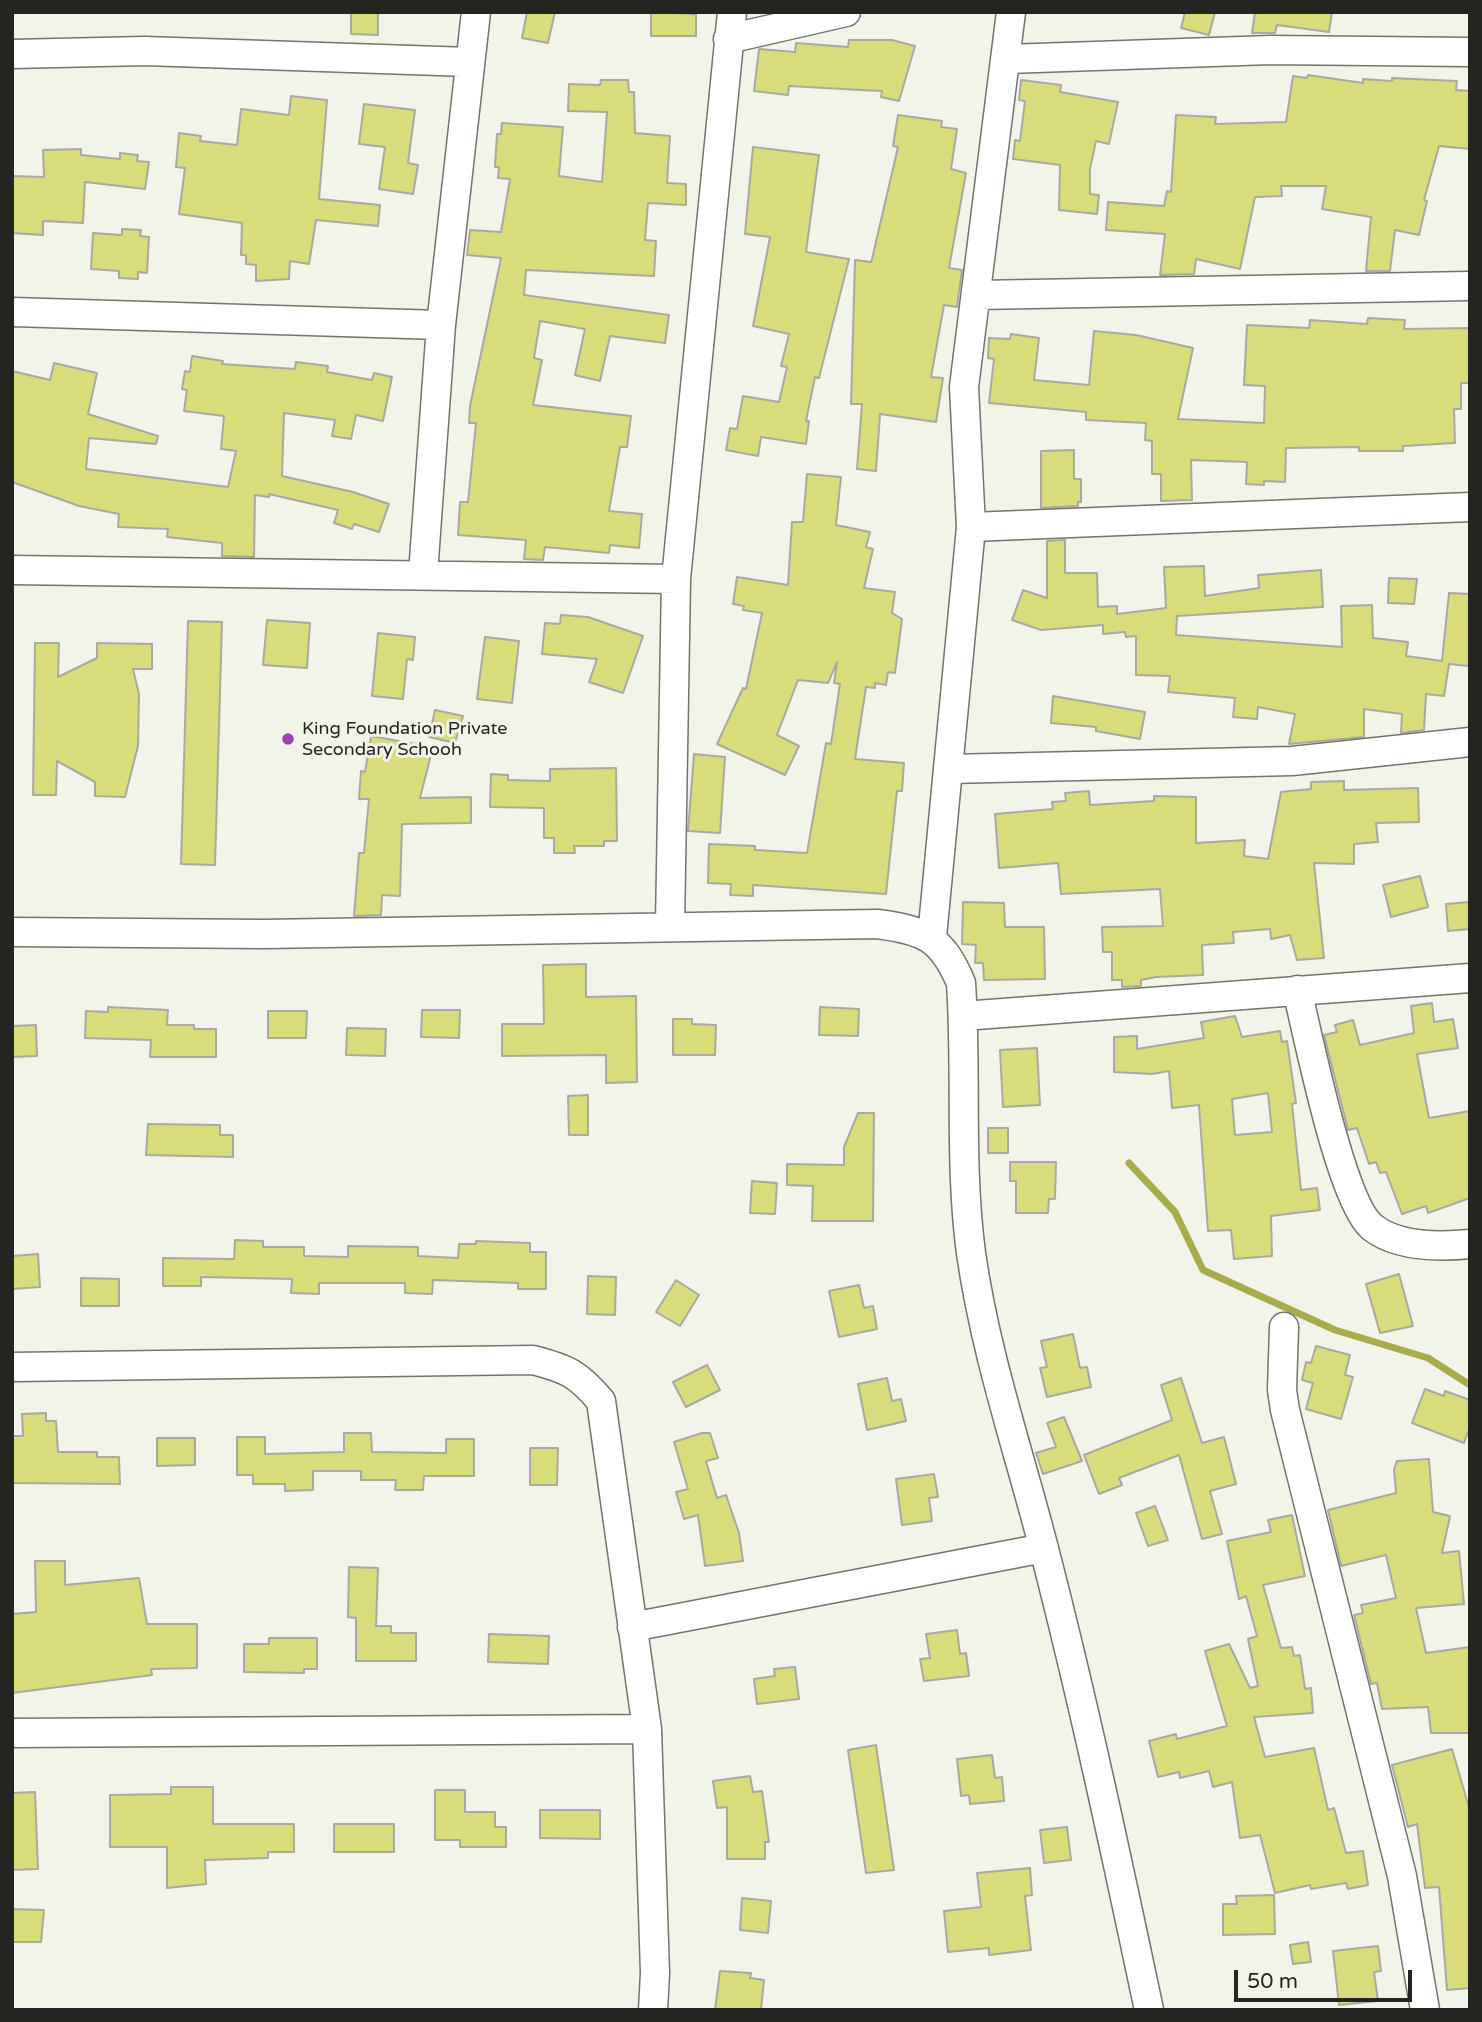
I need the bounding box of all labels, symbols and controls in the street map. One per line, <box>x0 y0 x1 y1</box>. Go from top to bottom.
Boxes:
place label: King Foundation Private Secondary Schooh <box>302 718 507 760</box>
marker: King Foundation Private Secondary Schooh <box>280 731 296 747</box>
scale bar <box>1237 1955 1416 1999</box>
text: 50 m <box>1247 1969 1298 1994</box>

